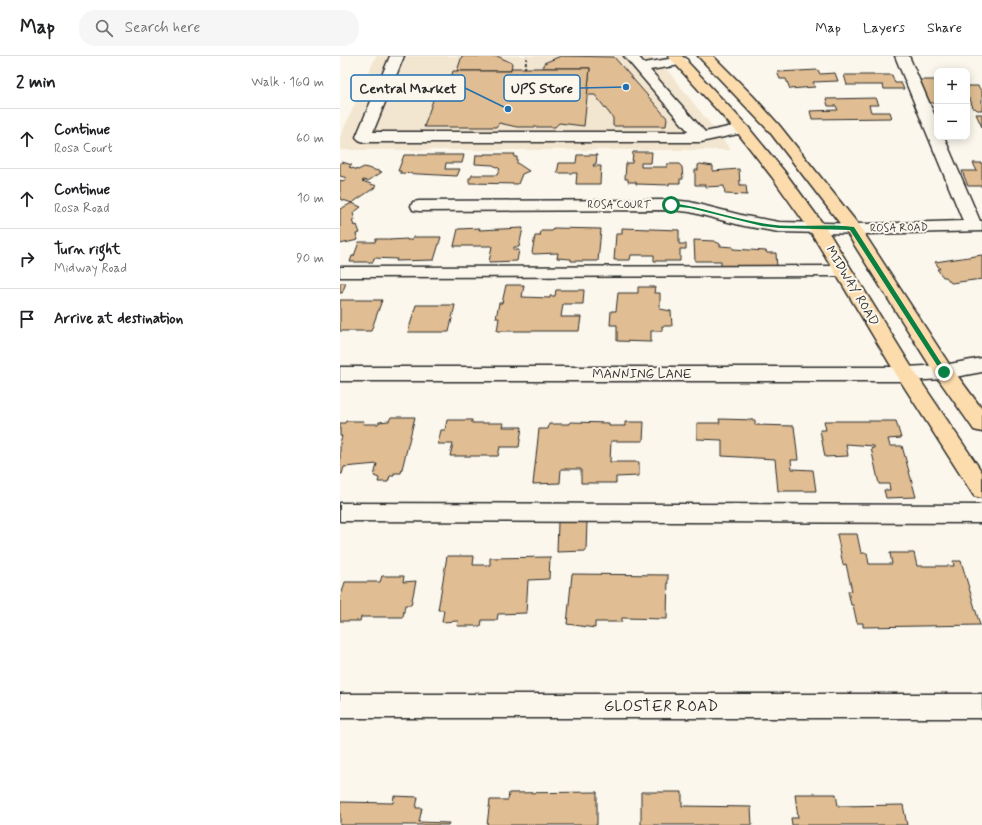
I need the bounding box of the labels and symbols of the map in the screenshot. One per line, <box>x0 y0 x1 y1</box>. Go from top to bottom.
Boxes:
callout: Central Market <box>351 75 465 101</box>
callout: UPS Store <box>504 75 580 101</box>
text: Central Market <box>359 80 457 98</box>
text: UPS Store <box>511 80 573 98</box>
route start <box>662 196 680 214</box>
street label: ROSA COURT <box>587 198 651 212</box>
street label: ROSA ROAD <box>870 220 928 236</box>
street label: MIDWAY ROAD <box>821 243 883 329</box>
route end <box>935 363 953 381</box>
street label: MANNING LANE <box>592 366 692 383</box>
street label: GLOSTER ROAD <box>604 696 718 717</box>

